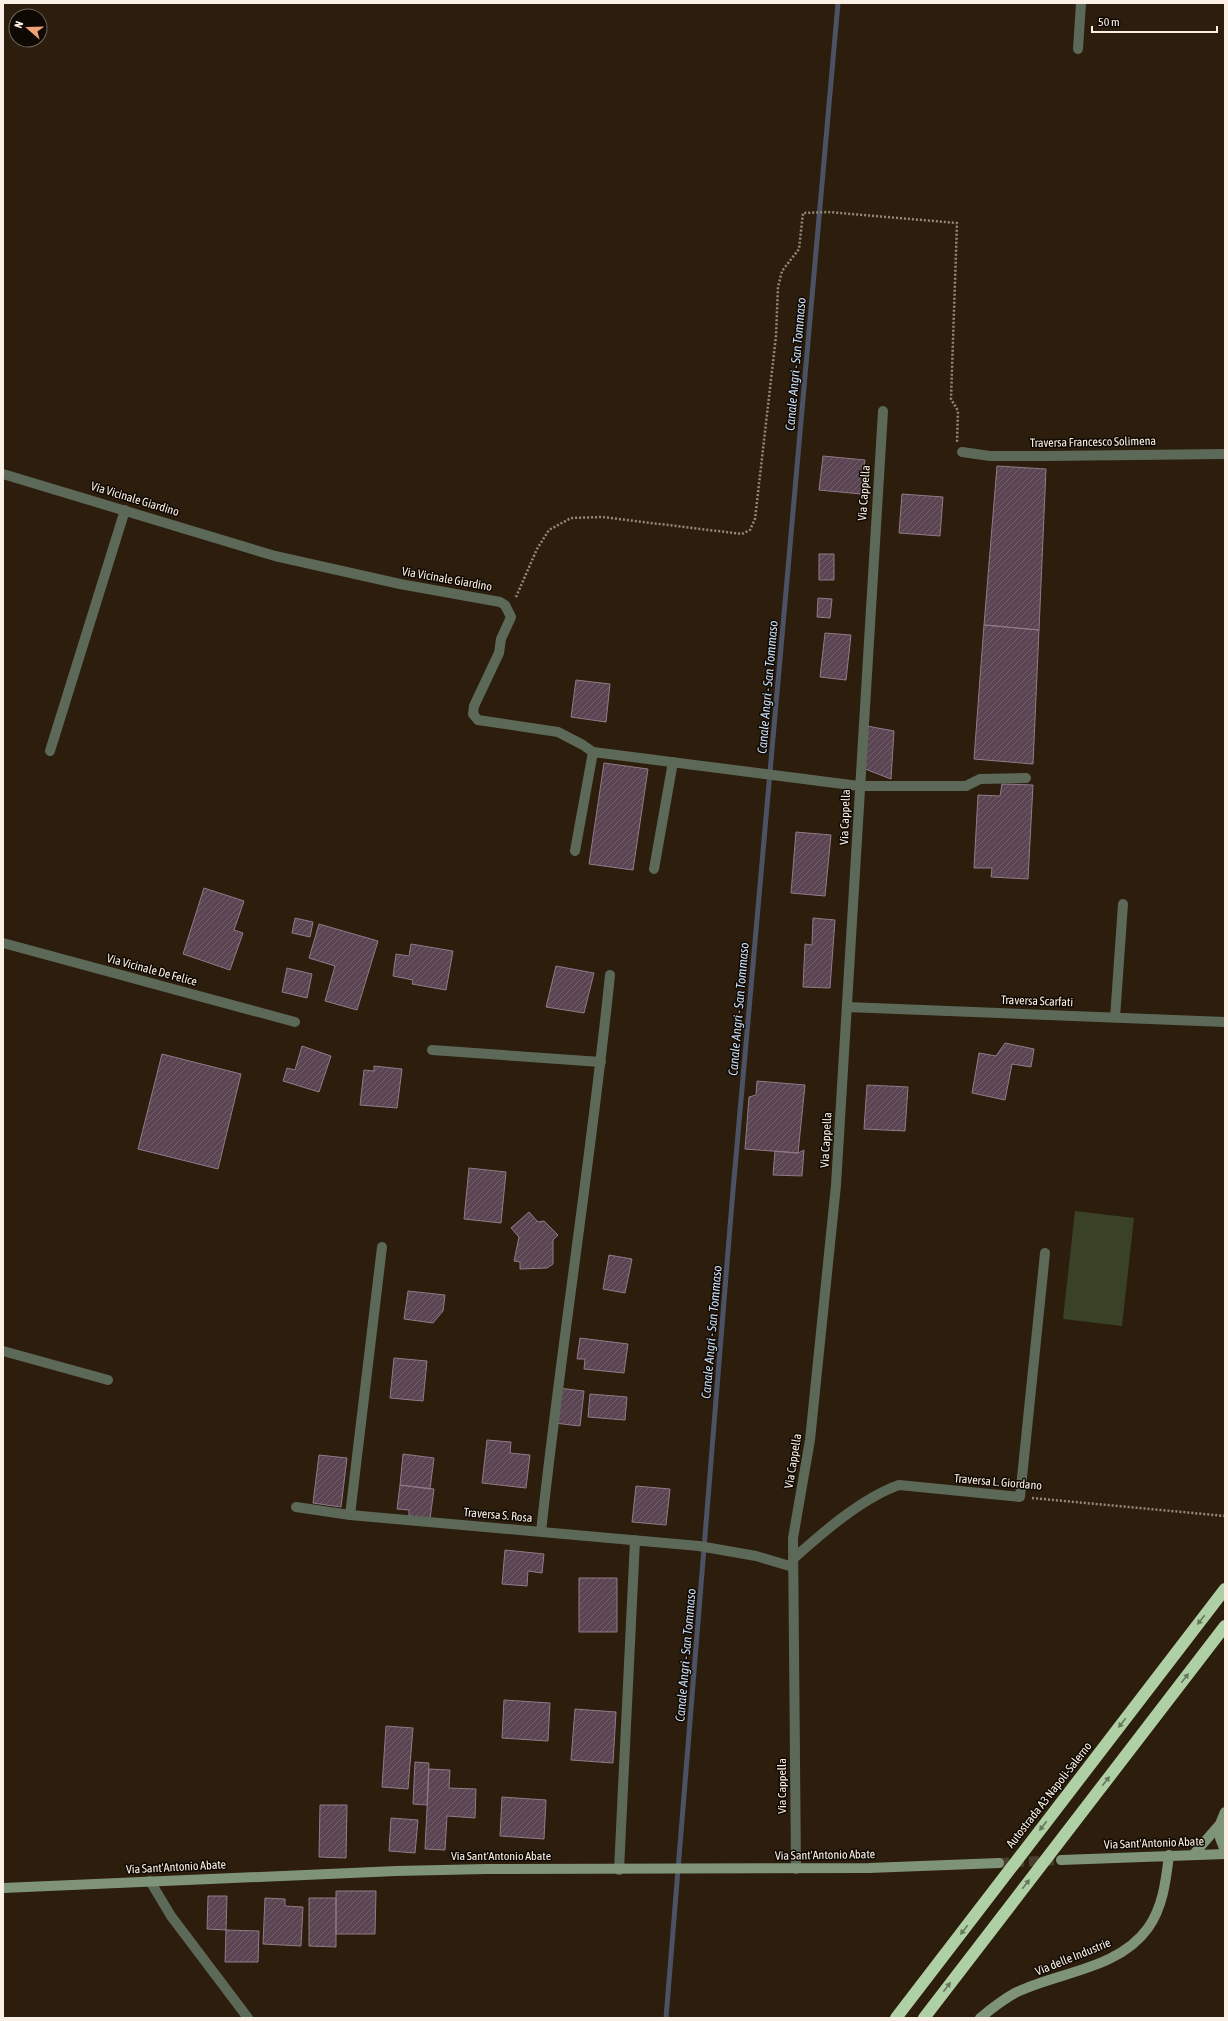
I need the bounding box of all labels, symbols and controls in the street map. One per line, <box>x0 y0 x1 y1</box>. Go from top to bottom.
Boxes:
north arrow <box>8 8 48 48</box>
scale bar <box>1092 8 1217 34</box>
text: 50 m <box>1098 15 1120 29</box>
text: N <box>12 19 25 30</box>
water label: Canale Angri - San Tommaso <box>782 297 809 431</box>
street label: Traversa Francesco Solimena <box>1030 434 1156 450</box>
street label: Via Cappella <box>855 465 873 521</box>
street label: Via Vicinale Giardino <box>89 479 181 519</box>
street label: Via Vicinale Giardino <box>401 564 494 594</box>
water label: Canale Angri - San Tommaso <box>754 620 781 754</box>
street label: Via Cappella <box>837 789 853 845</box>
water label: Canale Angri - San Tommaso <box>725 942 752 1076</box>
street label: Via Vicinale De Felice <box>105 951 199 989</box>
street label: Traversa Scarfati <box>1001 993 1073 1009</box>
street label: Via Cappella <box>818 1112 834 1168</box>
water label: Canale Angri - San Tommaso <box>698 1265 725 1399</box>
street label: Via Cappella <box>782 1432 804 1490</box>
street label: Traversa L. Giordano <box>953 1471 1043 1493</box>
street label: Traversa S. Rosa <box>463 1505 533 1525</box>
water label: Canale Angri - San Tommaso <box>672 1588 699 1722</box>
one-way arrow <box>1197 1615 1206 1626</box>
one-way arrow <box>1181 1672 1189 1683</box>
one-way arrow <box>1118 1718 1126 1729</box>
street label: Autostrada A3 Napoli-Salerno <box>1003 1739 1095 1851</box>
street label: Via Cappella <box>775 1758 789 1814</box>
one-way arrow <box>1101 1775 1110 1786</box>
one-way arrow <box>1039 1821 1047 1832</box>
street label: Via Sant'Antonio Abate <box>1104 1834 1204 1852</box>
street label: Via Sant'Antonio Abate <box>775 1847 875 1863</box>
street label: Via Sant'Antonio Abate <box>451 1849 551 1863</box>
street label: Via Sant'Antonio Abate <box>126 1857 226 1877</box>
one-way arrow <box>1022 1878 1031 1889</box>
one-way arrow <box>959 1924 968 1935</box>
street label: Via delle Industrie <box>1033 1935 1113 1979</box>
one-way arrow <box>943 1982 951 1992</box>

